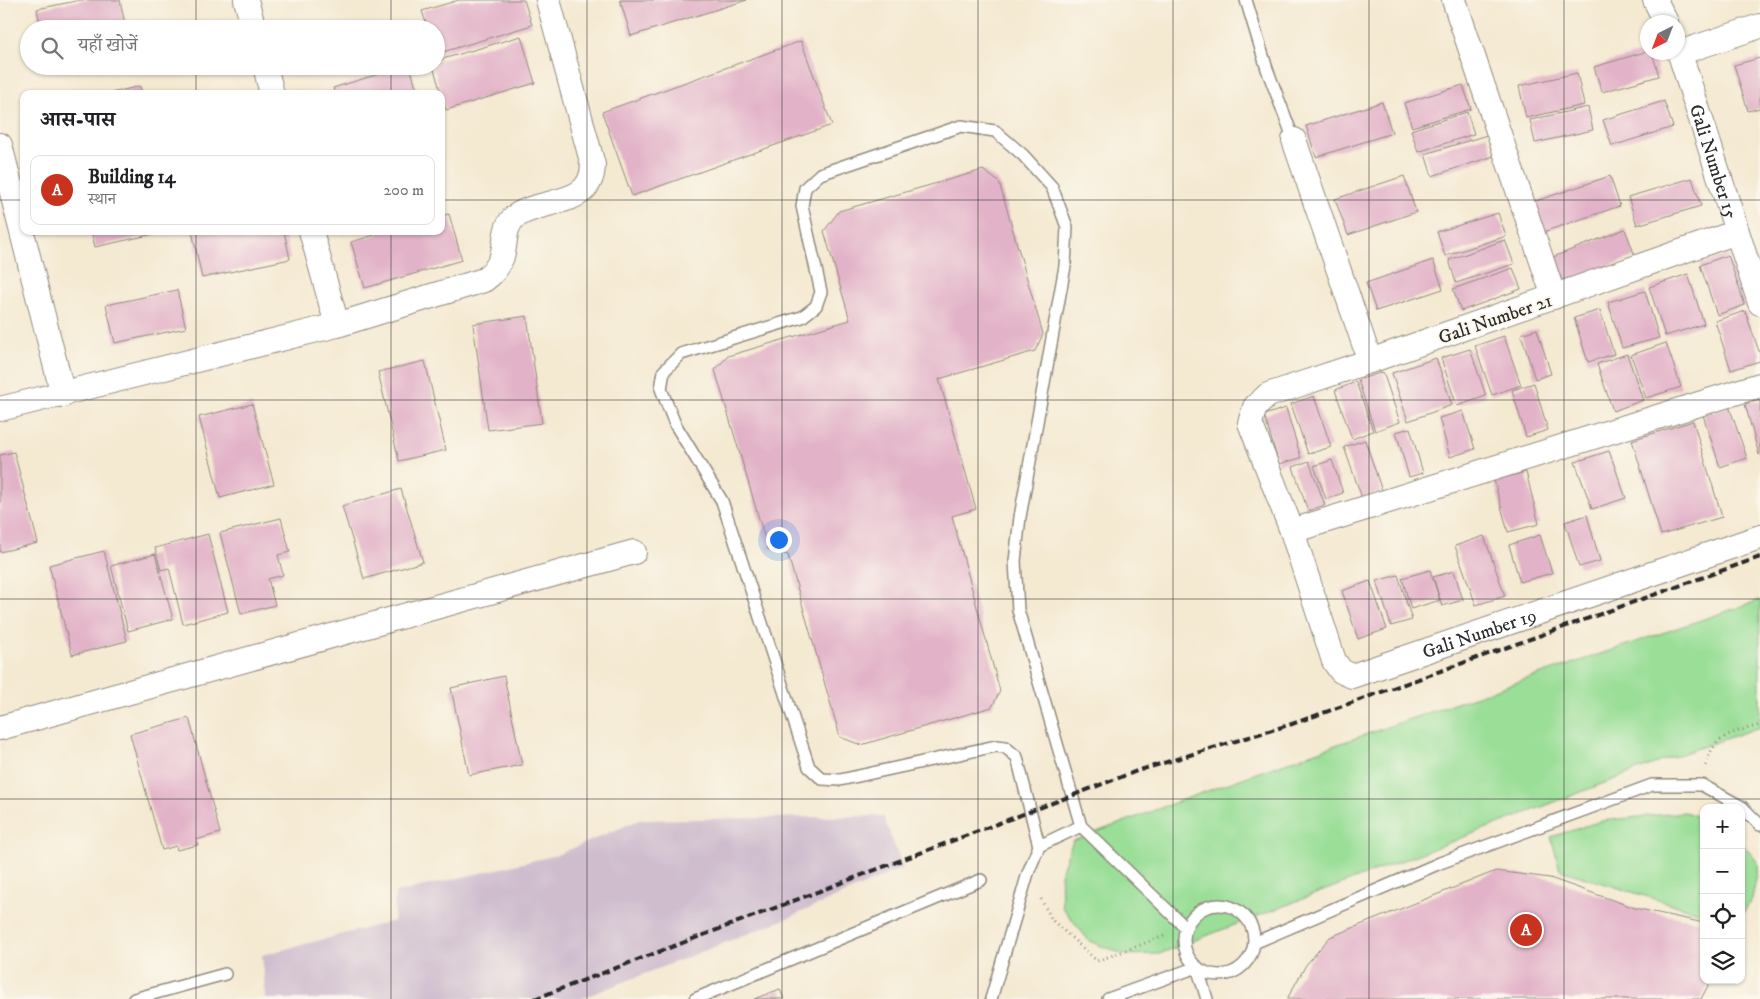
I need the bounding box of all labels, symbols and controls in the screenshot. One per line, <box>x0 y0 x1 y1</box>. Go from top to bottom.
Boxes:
north arrow <box>1640 15 1685 60</box>
search box <box>20 20 445 75</box>
icon: search <box>38 34 66 62</box>
text: यहाँ खोजें <box>78 34 138 57</box>
street label: Gali Number 15 <box>1684 102 1742 222</box>
text: आस-पास <box>40 107 115 133</box>
text: Building 14 <box>88 166 175 189</box>
text: A <box>52 180 62 200</box>
text: 200 m <box>383 180 424 200</box>
text: स्थान <box>88 189 116 209</box>
street label: Gali Number 21 <box>1436 289 1555 350</box>
your location <box>766 527 792 553</box>
street label: Gali Number 19 <box>1419 604 1540 664</box>
map controls <box>1700 804 1745 984</box>
button: + <box>1700 804 1745 849</box>
button: − <box>1700 849 1745 894</box>
button: locate <box>1700 894 1745 939</box>
pin: A <box>1510 911 1542 949</box>
button: layers <box>1700 939 1745 984</box>

